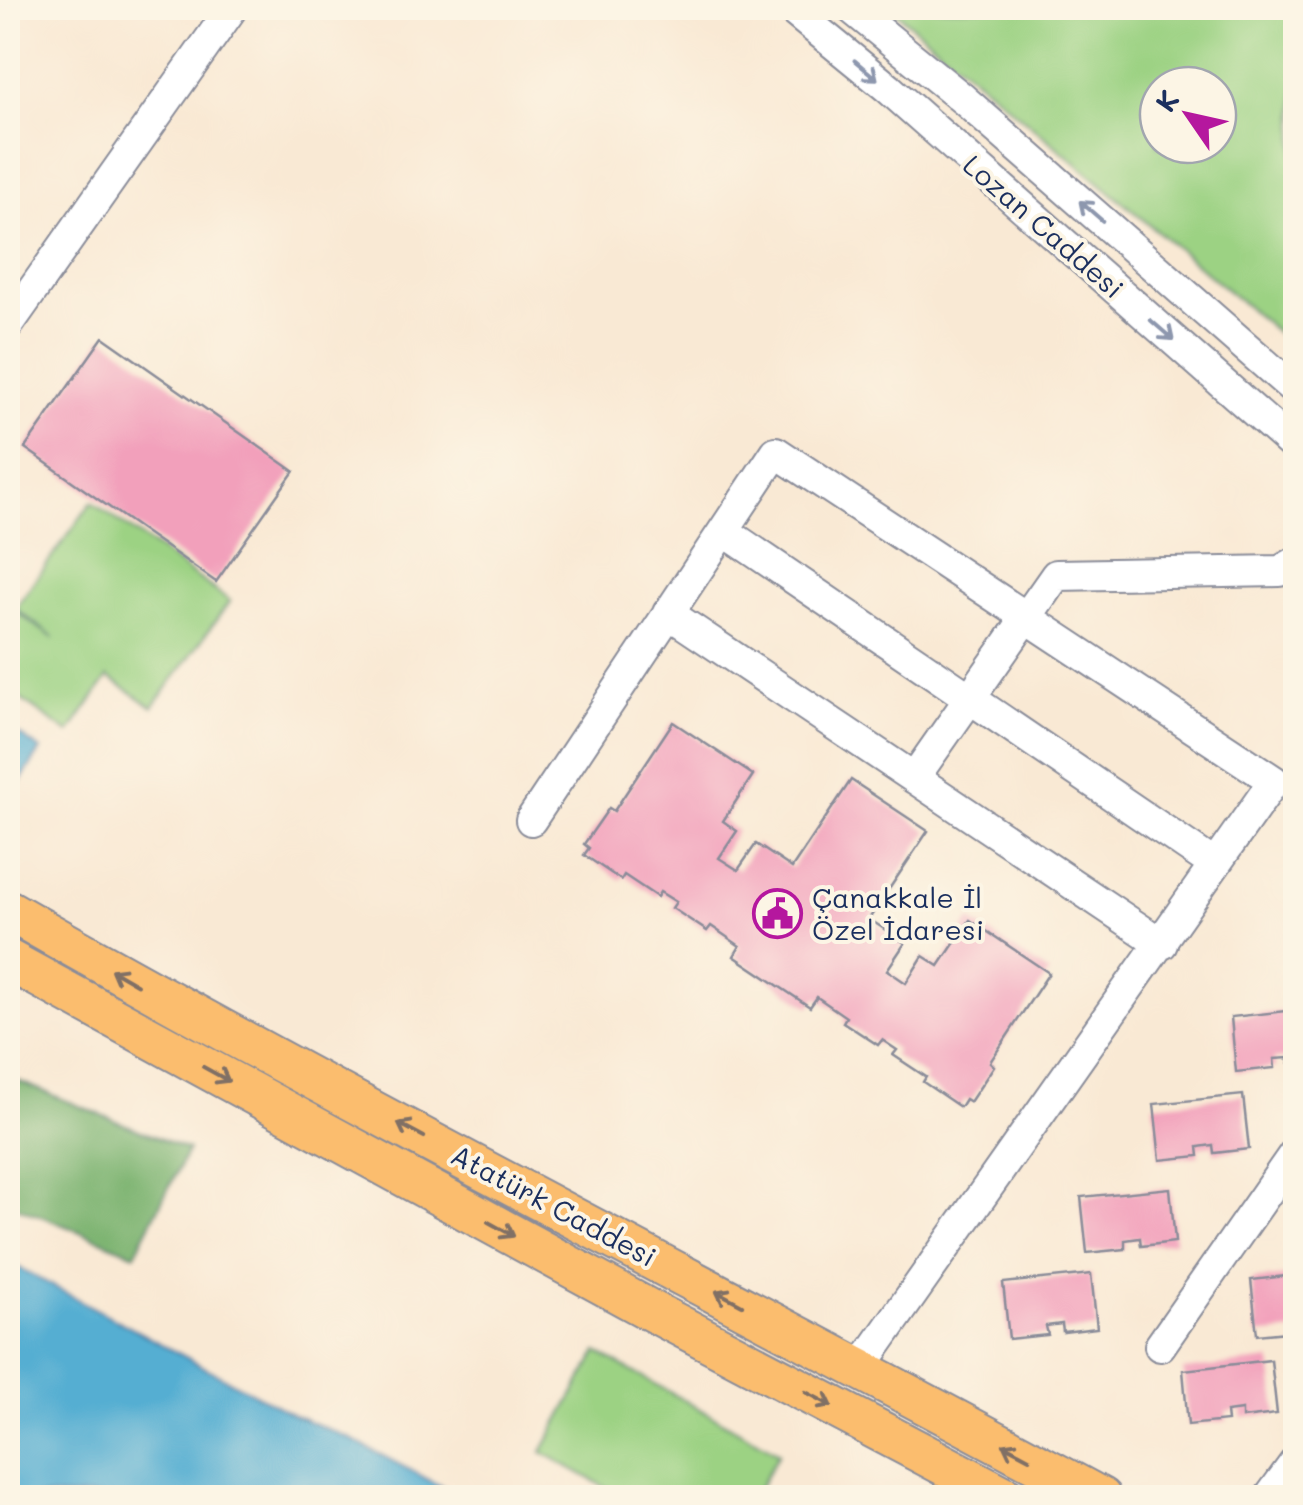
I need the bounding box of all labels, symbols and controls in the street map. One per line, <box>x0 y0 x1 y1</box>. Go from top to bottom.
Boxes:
one-way arrow <box>852 58 878 80</box>
north arrow <box>1138 65 1238 165</box>
text: K <box>1146 83 1187 118</box>
street label: Lozan Caddesi <box>956 146 1132 306</box>
one-way arrow <box>1079 200 1104 223</box>
one-way arrow <box>1149 319 1174 342</box>
place label: Çanakkale İl Özel İdaresi <box>812 879 984 947</box>
public building icon: Çanakkale İl Özel İdaresi <box>751 887 803 939</box>
one-way arrow <box>110 966 139 986</box>
one-way arrow <box>200 1065 230 1084</box>
one-way arrow <box>396 1120 426 1139</box>
street label: Atatürk Caddesi <box>445 1136 663 1274</box>
one-way arrow <box>486 1220 516 1240</box>
one-way arrow <box>715 1287 745 1307</box>
one-way arrow <box>803 1390 833 1409</box>
one-way arrow <box>1001 1441 1031 1460</box>

